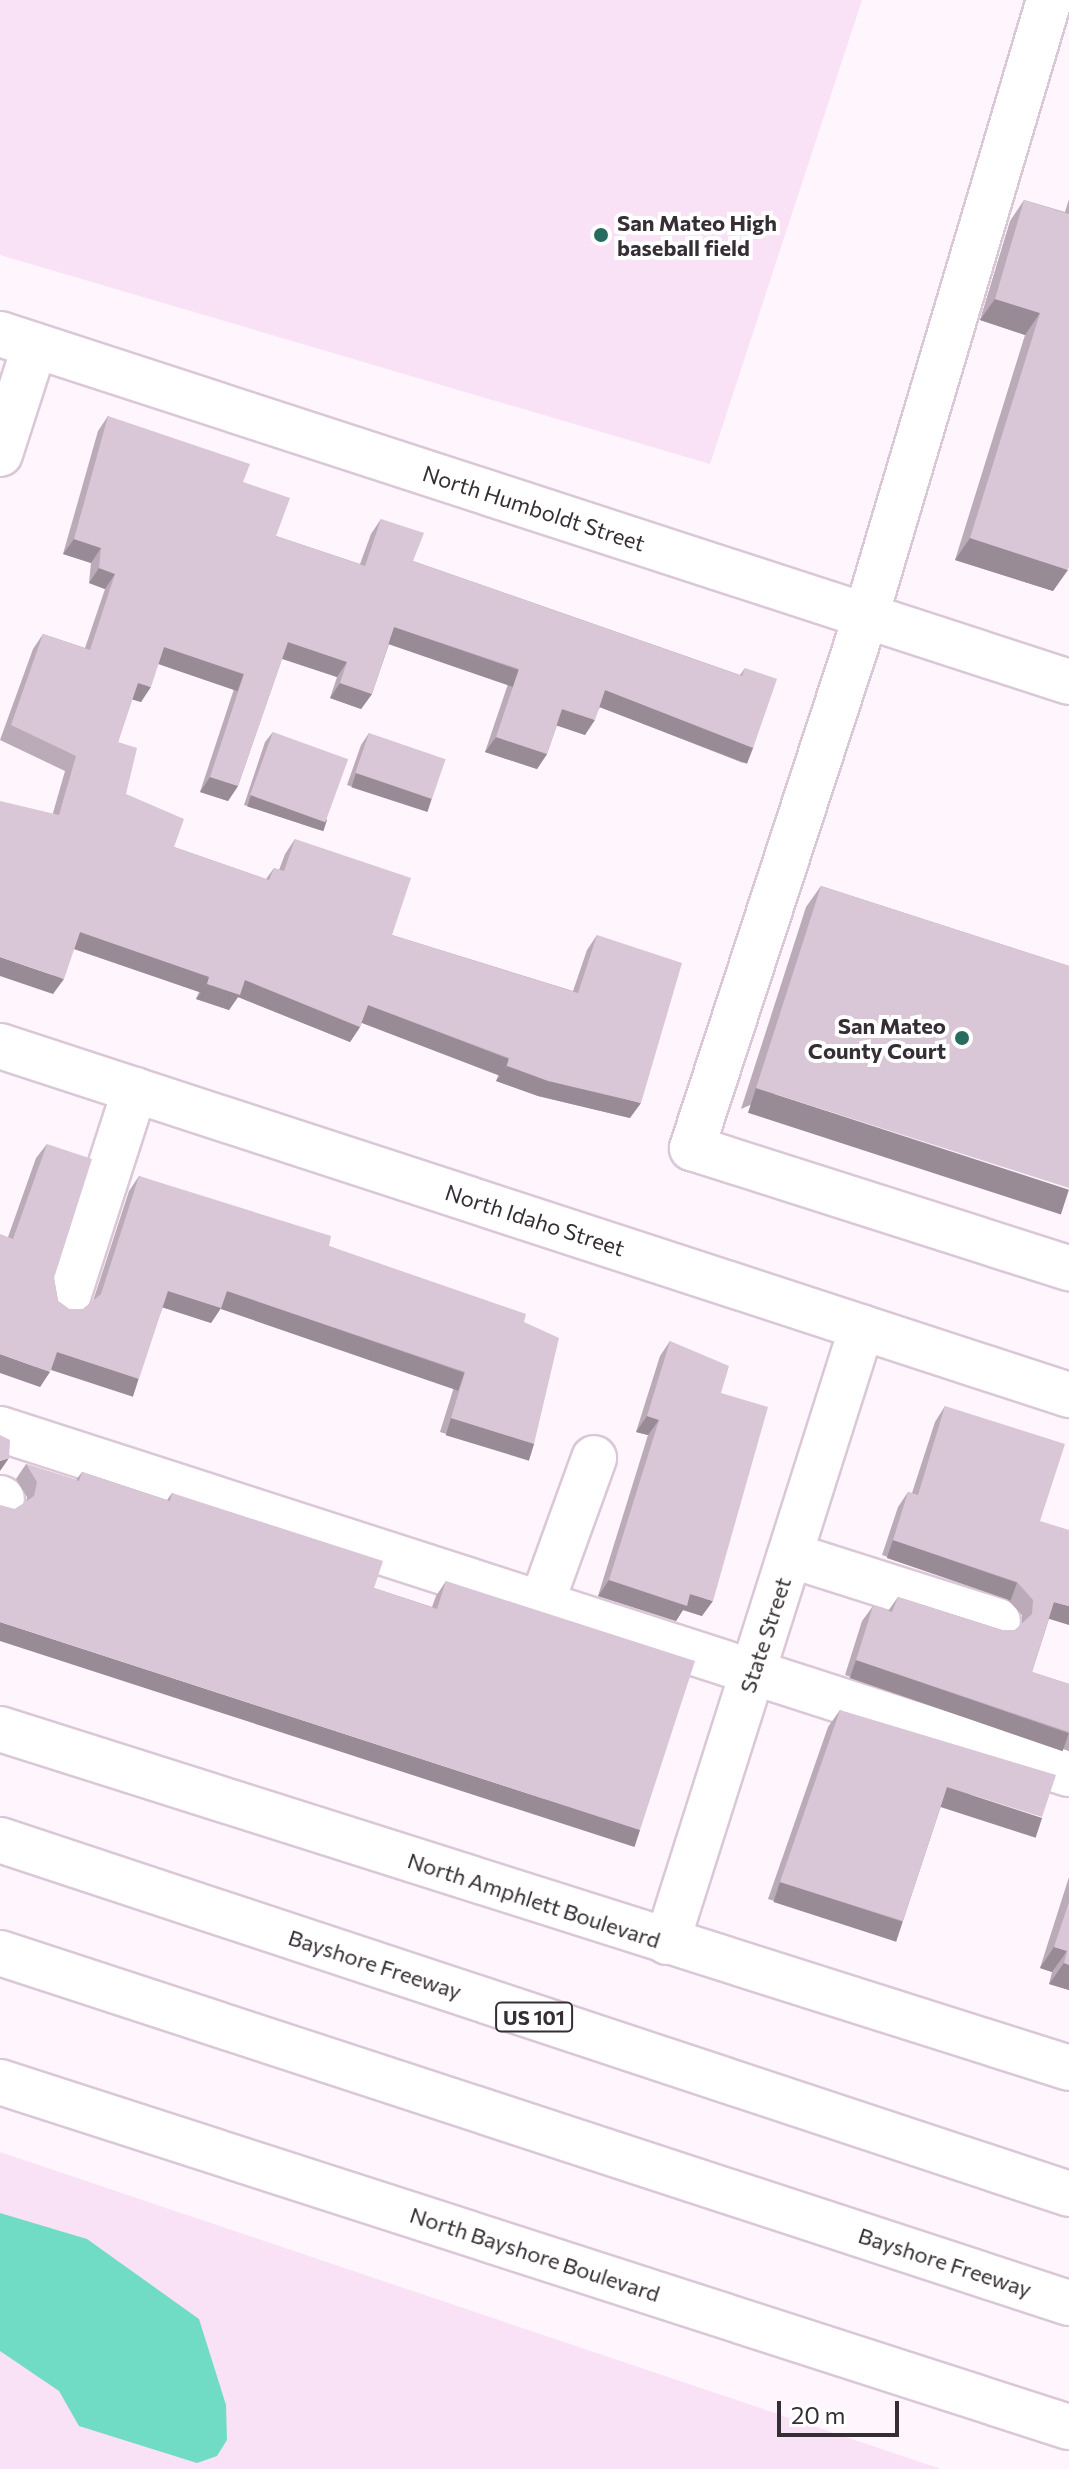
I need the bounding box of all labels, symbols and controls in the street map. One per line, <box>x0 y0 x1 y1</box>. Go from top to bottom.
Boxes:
place label: San Mateo High baseball field <box>617 209 777 260</box>
marker: San Mateo High baseball field <box>592 226 610 244</box>
street label: North Humboldt Street <box>420 460 648 556</box>
place label: San Mateo County Court <box>808 1012 946 1064</box>
marker: San Mateo County Court <box>953 1029 971 1047</box>
street label: North Idaho Street <box>442 1179 628 1261</box>
street label: State Street <box>734 1574 796 1696</box>
street label: North Amphlett Boulevard <box>404 1847 664 1953</box>
street label: Bayshore Freeway <box>285 1924 465 2004</box>
road number: US 101 <box>494 2001 574 2033</box>
street label: North Bayshore Boulevard <box>407 2201 663 2307</box>
street label: Bayshore Freeway <box>855 2222 1035 2302</box>
scale bar <box>781 2385 903 2435</box>
text: 20 m <box>791 2400 845 2429</box>

